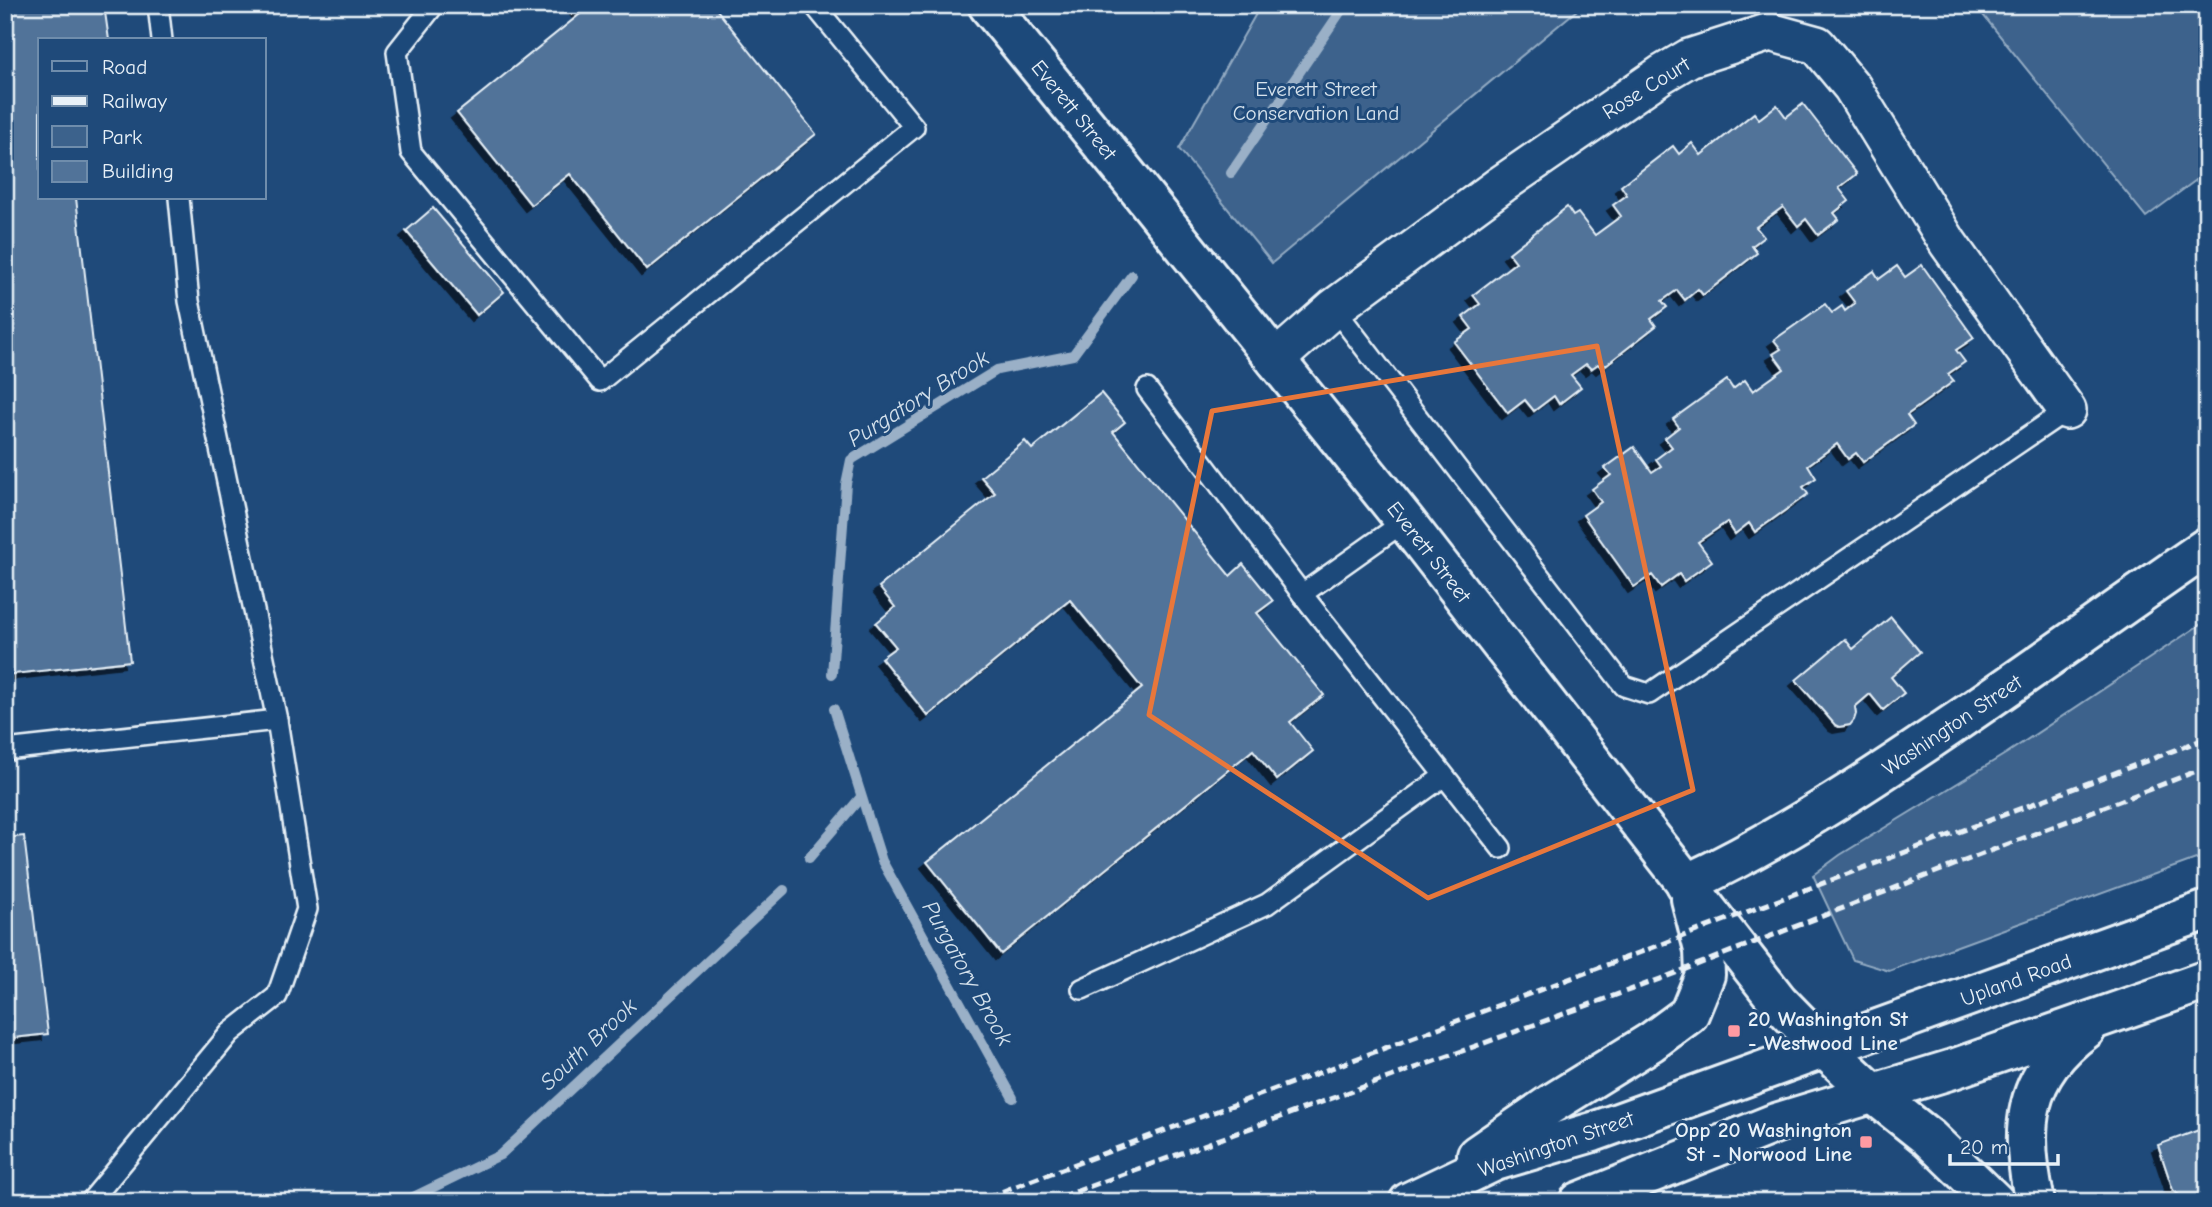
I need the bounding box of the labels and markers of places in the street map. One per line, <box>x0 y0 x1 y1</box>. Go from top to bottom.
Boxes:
place label: 20 Washington St - Westwood Line <box>1748 1007 1909 1055</box>
marker: 20 Washington St - Westwood Line <box>1726 1023 1742 1039</box>
place label: Opp 20 Washington St - Norwood Line <box>1675 1118 1852 1166</box>
marker: Opp 20 Washington St - Norwood Line <box>1858 1134 1874 1150</box>

